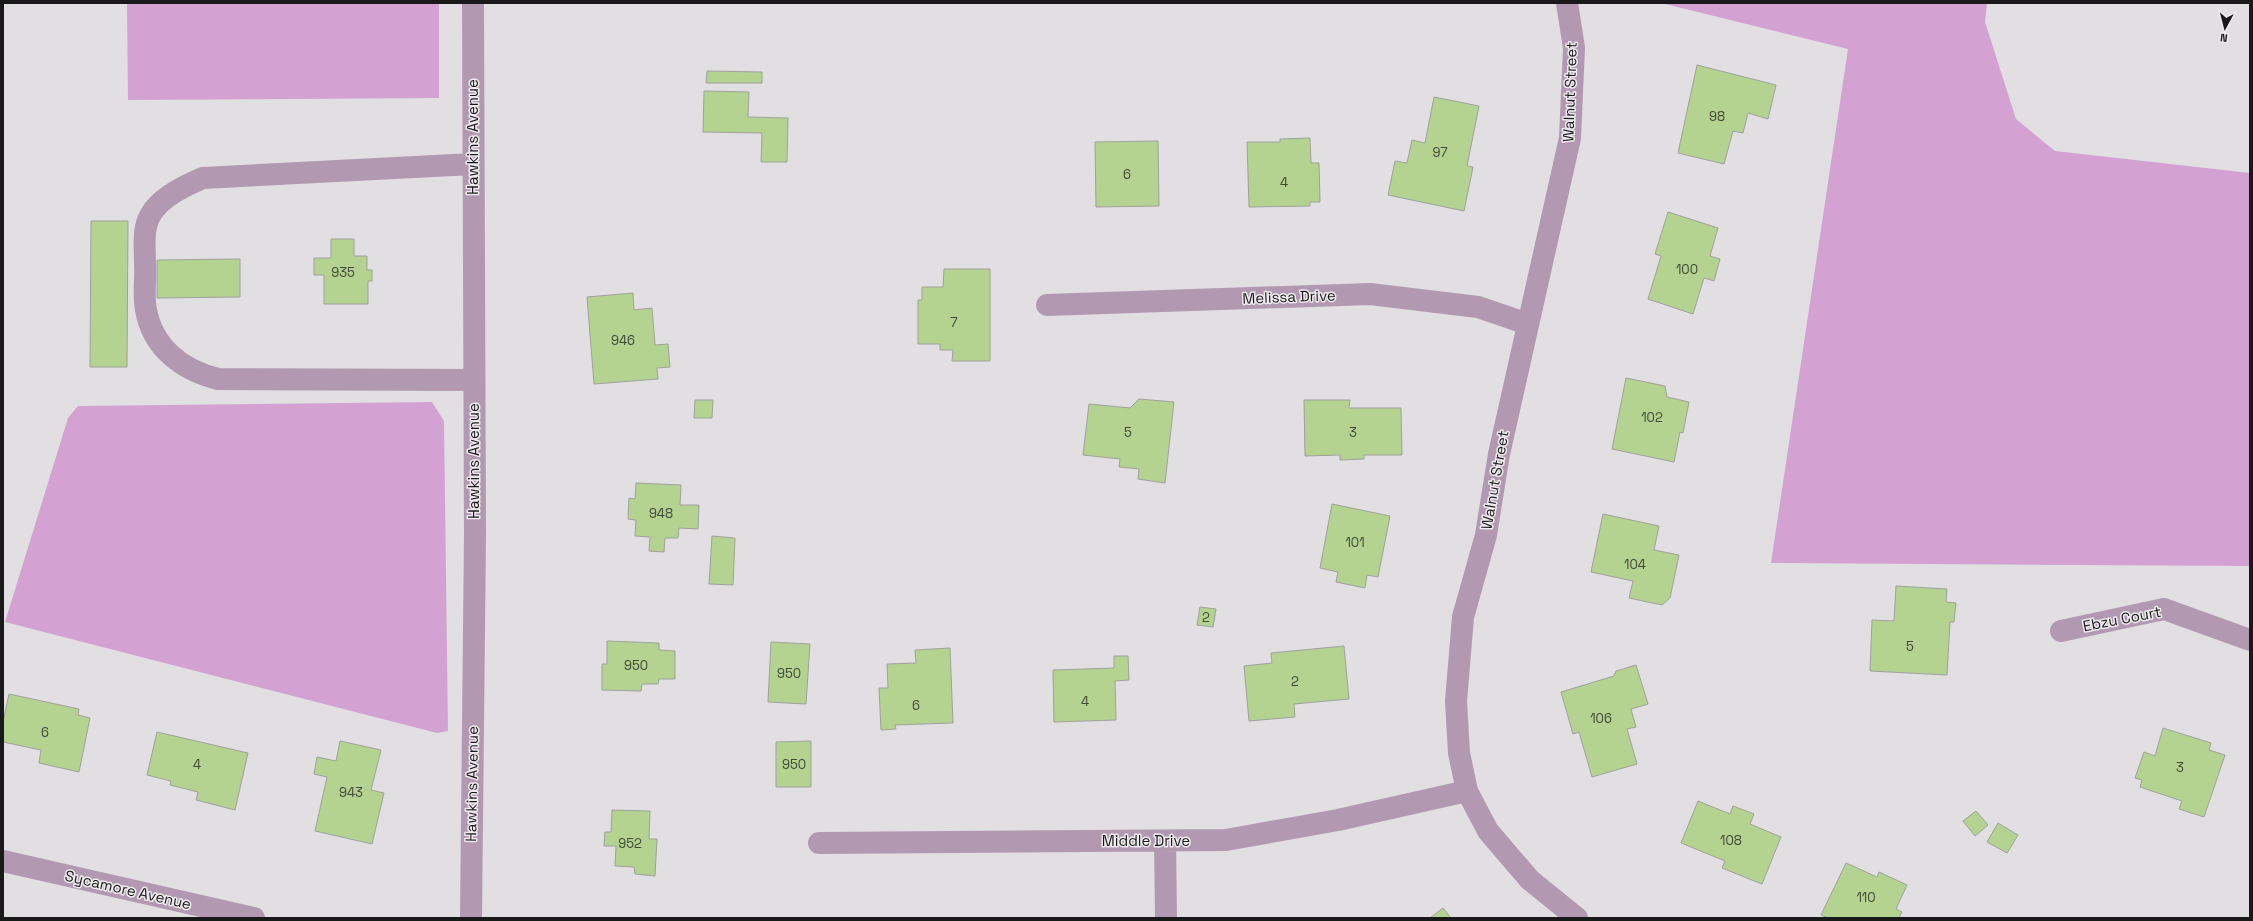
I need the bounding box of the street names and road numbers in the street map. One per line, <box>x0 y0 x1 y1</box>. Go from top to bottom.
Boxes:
street label: Walnut Street <box>1558 42 1581 142</box>
street label: Hawkins Avenue <box>463 79 482 195</box>
street label: Melissa Drive <box>1242 285 1336 308</box>
street label: Hawkins Avenue <box>464 403 483 519</box>
street label: Walnut Street <box>1476 429 1513 531</box>
street label: Ebzu Court <box>2081 602 2163 635</box>
street label: Hawkins Avenue <box>461 726 482 842</box>
street label: Middle Drive <box>1102 831 1190 850</box>
street label: Sycamore Avenue <box>63 866 193 913</box>

